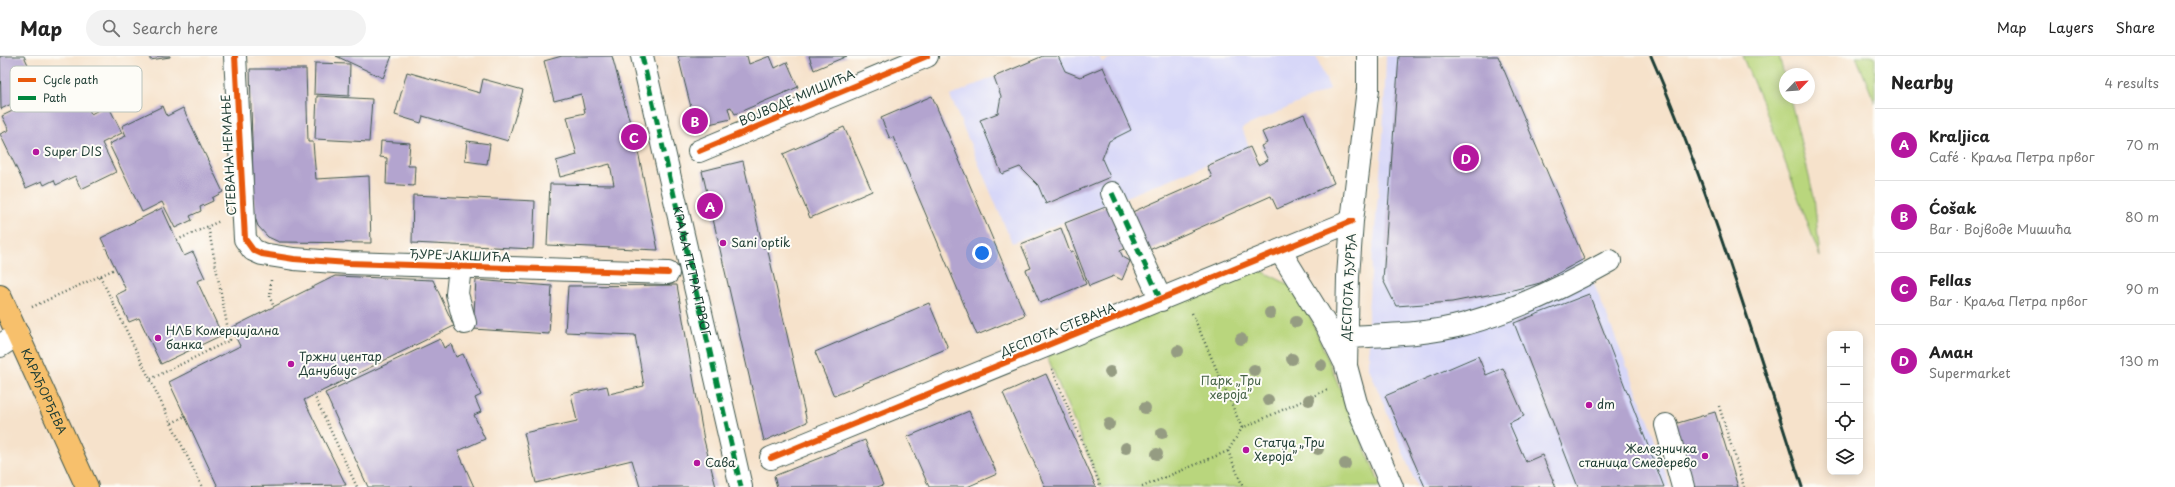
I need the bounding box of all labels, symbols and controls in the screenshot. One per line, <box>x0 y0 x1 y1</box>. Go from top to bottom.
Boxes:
search box <box>86 10 366 46</box>
text: Map <box>20 14 62 42</box>
text: Search here <box>132 16 218 39</box>
icon: search <box>100 17 122 39</box>
text: Map <box>1997 17 2027 38</box>
text: Layers <box>2049 17 2094 38</box>
text: Share <box>2116 17 2155 38</box>
street label: ВОЈВОДЕ МИШИЋА <box>736 65 857 130</box>
legend <box>10 66 142 112</box>
north arrow <box>1779 68 1815 104</box>
text: Nearby <box>1891 69 1953 95</box>
text: Cycle path <box>43 71 98 88</box>
text: 4 results <box>2105 73 2159 92</box>
text: Path <box>43 89 67 106</box>
street label: СТЕВАНА НЕМАЊЕ <box>216 94 240 216</box>
pin: B <box>682 106 708 136</box>
pin: C <box>621 122 647 152</box>
text: Kraljica <box>1929 124 1990 147</box>
text: A <box>1899 135 1909 154</box>
text: 70 m <box>2126 135 2159 154</box>
place label: Super DIS <box>44 142 102 160</box>
pin: D <box>1453 143 1479 173</box>
marker: Super DIS <box>31 147 41 157</box>
text: Café · Краља Петра првог <box>1929 147 2094 166</box>
pin: A <box>697 191 723 221</box>
text: Ćošak <box>1929 196 1976 219</box>
street label: КРАЉА ПЕТРА ПРВОГ <box>669 204 716 339</box>
text: B <box>1900 207 1908 226</box>
text: 80 m <box>2125 207 2159 226</box>
text: Bar · Војводе Мишића <box>1929 219 2072 238</box>
place label: Sani optik <box>731 233 790 251</box>
street label: ДЕСПОТА ЂУРЂА <box>1336 233 1360 342</box>
marker: Sani optik <box>718 238 728 248</box>
your location <box>972 243 992 263</box>
street label: ЂУРЕ ЈАКШИЋА <box>409 244 511 266</box>
text: Fellas <box>1929 268 1971 291</box>
text: C <box>1899 279 1909 298</box>
text: 90 m <box>2126 279 2159 298</box>
text: Bar · Краља Петра првог <box>1929 291 2087 310</box>
street label: ДЕСПОТА СТЕВАНА <box>996 298 1118 361</box>
place label: НЛБ Комерцијална банка <box>166 321 280 353</box>
map controls <box>1827 331 1863 475</box>
button: + <box>1827 331 1863 367</box>
marker: НЛБ Комерцијална банка <box>153 333 163 343</box>
text: Аман <box>1929 340 1973 363</box>
street label: КАРАЂОРЂЕВА <box>17 345 72 437</box>
place label: Тржни центар Данубиус <box>298 347 382 379</box>
text: D <box>1899 351 1909 370</box>
text: 130 m <box>2120 351 2159 370</box>
marker: Тржни центар Данубиус <box>286 359 296 369</box>
text: Supermarket <box>1929 363 2011 382</box>
button: − <box>1827 367 1863 403</box>
park label: Парк „Три хероја” <box>1201 371 1261 403</box>
place label: dm <box>1597 395 1615 413</box>
marker: dm <box>1584 400 1594 410</box>
button: locate <box>1827 403 1863 439</box>
place label: Статуа „Три Хероја” <box>1254 433 1325 465</box>
place label: Железничка станица Смедерево <box>1578 439 1697 471</box>
button: layers <box>1827 439 1863 475</box>
marker: Статуа „Три Хероја” <box>1241 445 1251 455</box>
marker: Железничка станица Смедерево <box>1700 451 1710 461</box>
place label: Сава <box>705 453 736 471</box>
marker: Сава <box>692 458 702 468</box>

